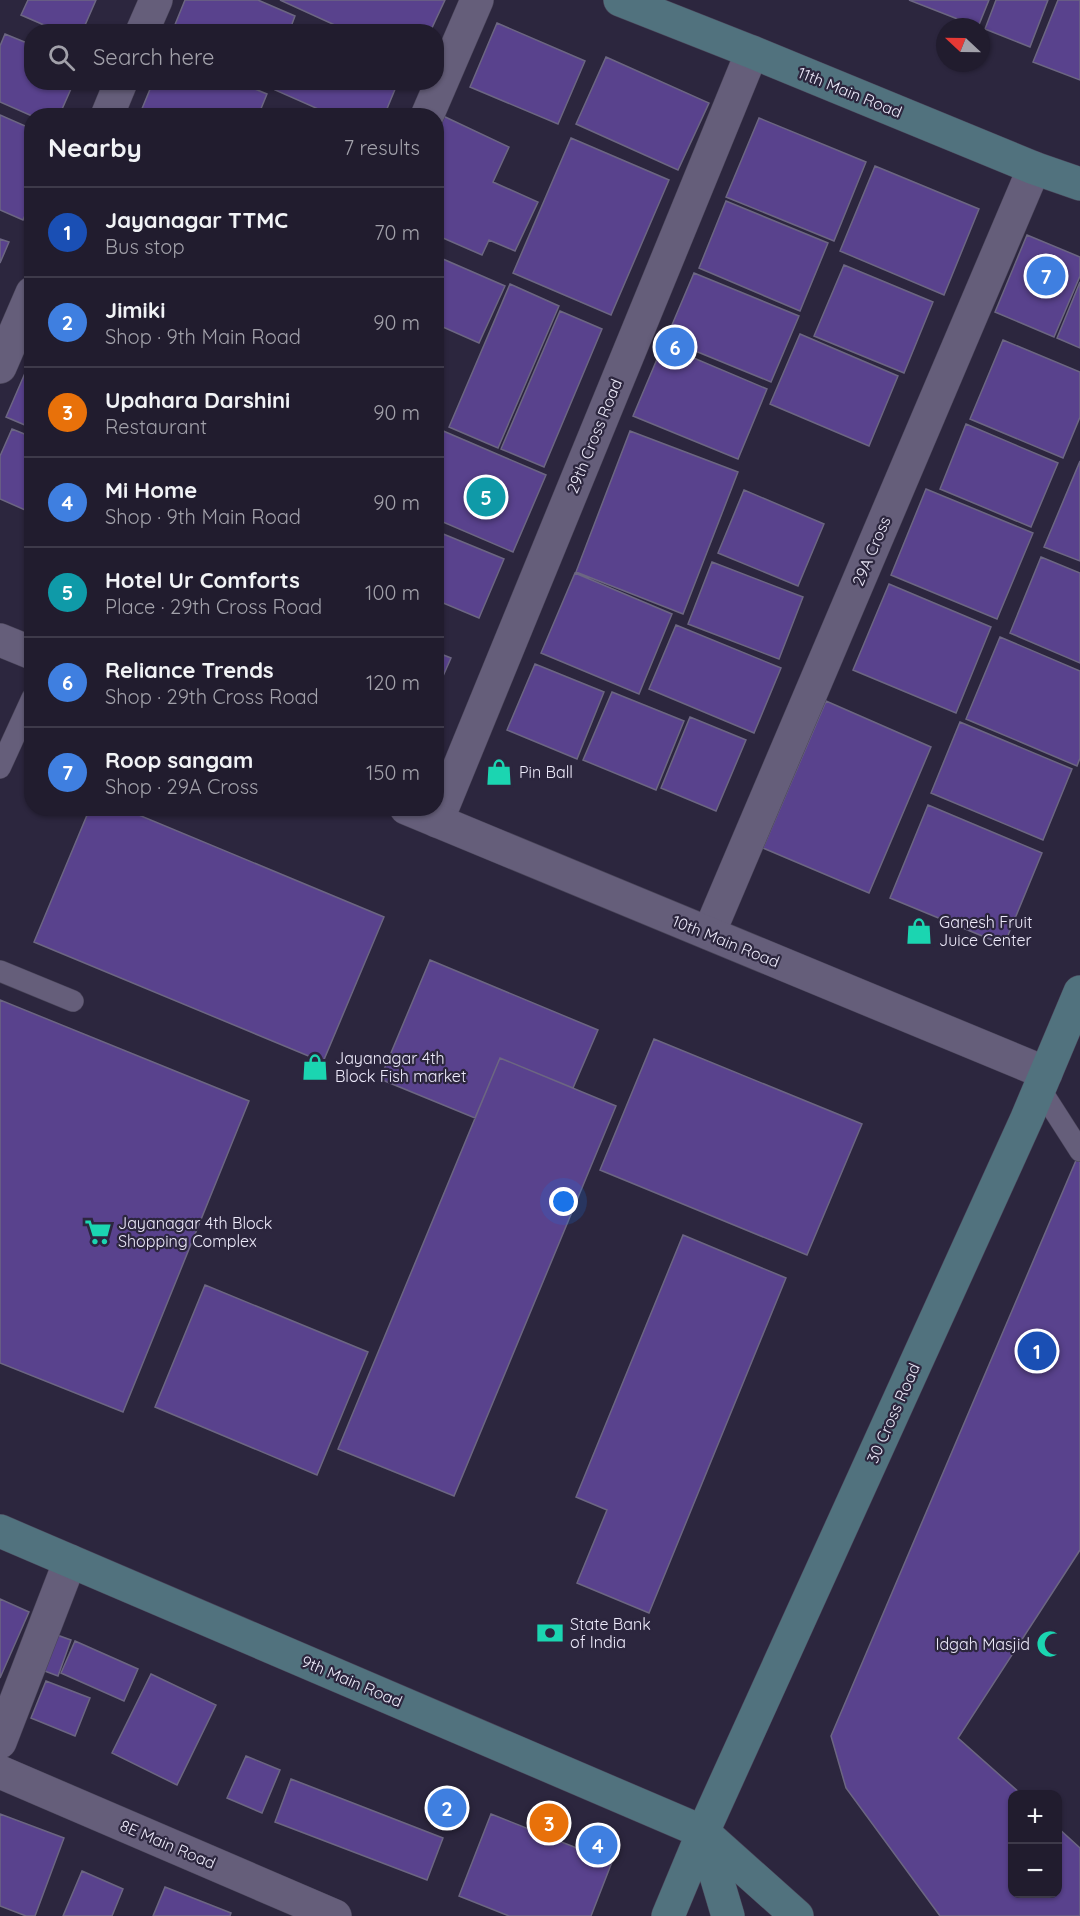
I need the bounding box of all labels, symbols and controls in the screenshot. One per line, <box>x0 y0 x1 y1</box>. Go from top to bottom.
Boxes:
north arrow <box>936 18 990 72</box>
search box <box>24 24 444 90</box>
icon: search <box>45 41 78 74</box>
text: Search here <box>93 43 214 71</box>
street label: 11th Main Road <box>795 62 905 122</box>
text: Nearby <box>48 131 142 164</box>
text: 7 results <box>344 135 420 160</box>
text: Jayanagar TTMC <box>105 206 288 234</box>
text: 1 <box>64 220 71 245</box>
text: 70 m <box>374 220 420 245</box>
text: Bus stop <box>105 234 185 259</box>
pin: 7 <box>1026 254 1066 298</box>
text: Jimiki <box>105 296 166 324</box>
text: 2 <box>62 310 73 335</box>
text: 90 m <box>373 310 420 335</box>
text: Shop · 9th Main Road <box>105 324 301 349</box>
pin: 6 <box>656 324 694 370</box>
street label: 29th Cross Road <box>562 376 626 496</box>
text: Upahara Darshini <box>105 386 290 414</box>
text: 3 <box>62 400 73 425</box>
text: 90 m <box>373 400 420 425</box>
text: Restaurant <box>105 414 207 439</box>
pin: 5 <box>466 474 506 520</box>
text: Mi Home <box>105 476 197 504</box>
text: 4 <box>62 490 73 515</box>
text: 90 m <box>373 490 420 515</box>
text: Shop · 9th Main Road <box>105 504 301 529</box>
street label: 29A Cross <box>847 513 895 589</box>
text: Hotel Ur Comforts <box>105 566 300 594</box>
text: 5 <box>62 580 73 605</box>
text: 100 m <box>365 580 420 605</box>
text: Place · 29th Cross Road <box>105 594 322 619</box>
text: Reliance Trends <box>105 656 274 684</box>
text: 6 <box>62 670 73 695</box>
text: 120 m <box>366 670 420 695</box>
text: Shop · 29th Cross Road <box>105 684 319 709</box>
text: Roop sangam <box>105 746 253 774</box>
shop icon: Pin Ball <box>484 757 514 787</box>
text: 7 <box>62 760 73 785</box>
text: 150 m <box>366 760 420 785</box>
place label: Pin Ball <box>519 762 573 782</box>
text: Shop · 29A Cross <box>105 774 258 799</box>
street label: 10th Main Road <box>669 910 783 972</box>
place label: Ganesh Fruit Juice Center <box>939 912 1032 950</box>
shop icon: Ganesh Fruit Juice Center <box>904 916 934 946</box>
place label: Jayanagar 4th Block Fish market <box>335 1048 466 1086</box>
shop icon: Jayanagar 4th Block Fish market <box>300 1052 330 1082</box>
your location <box>549 1187 578 1216</box>
place label: Jayanagar 4th Block Shopping Complex <box>118 1213 272 1251</box>
supermarket icon: Jayanagar 4th Block Shopping Complex <box>83 1217 113 1247</box>
pin: 1 <box>1018 1328 1056 1374</box>
street label: 30 Cross Road <box>862 1360 924 1466</box>
place label: State Bank of India <box>570 1614 651 1652</box>
bank icon: State Bank of India <box>535 1618 565 1648</box>
mosque icon: Idgah Masjid <box>1035 1629 1065 1659</box>
place label: Idgah Masjid <box>935 1634 1030 1654</box>
street label: 9th Main Road <box>299 1651 405 1711</box>
pin: 2 <box>428 1786 466 1830</box>
map controls <box>1008 1790 1062 1898</box>
button: + <box>1008 1790 1062 1844</box>
pin: 3 <box>530 1800 568 1846</box>
street label: 8E Main Road <box>117 1815 219 1873</box>
pin: 4 <box>578 1822 618 1868</box>
button: − <box>1008 1844 1062 1898</box>

